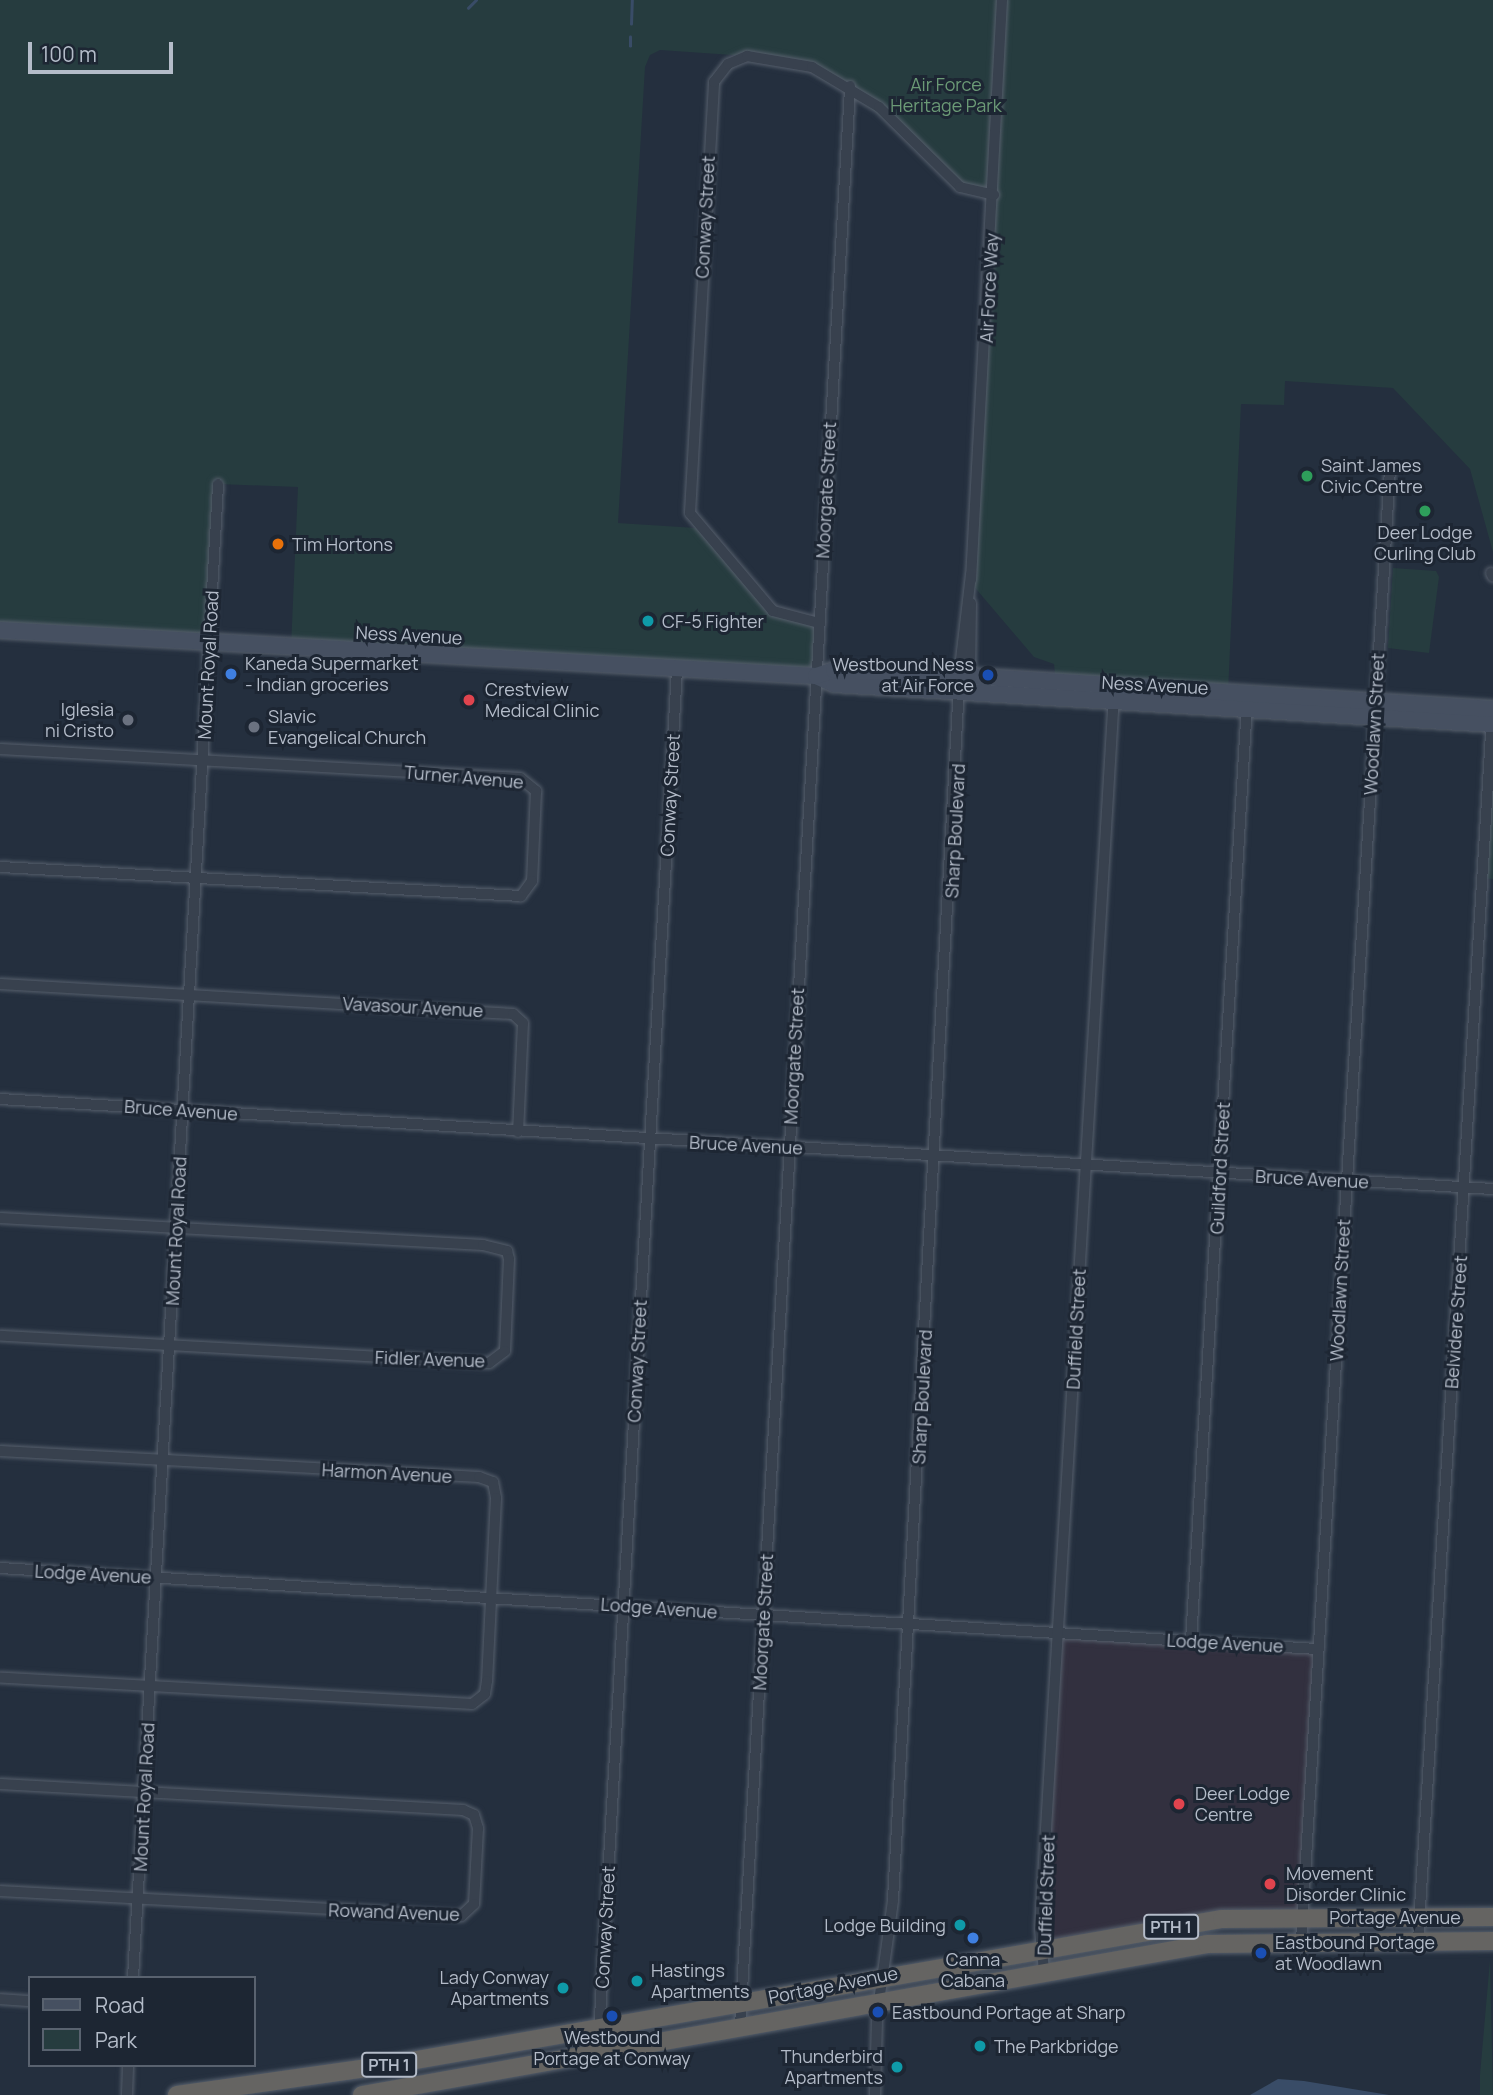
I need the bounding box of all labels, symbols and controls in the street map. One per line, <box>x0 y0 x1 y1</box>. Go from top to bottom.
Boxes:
scale bar <box>32 28 177 72</box>
text: 100 m <box>41 40 97 68</box>
park label: Air Force Heritage Park <box>890 74 1002 116</box>
street label: Conway Street <box>691 155 719 279</box>
street label: Air Force Way <box>975 232 1003 344</box>
street label: Moorgate Street <box>812 421 840 559</box>
place label: Saint James Civic Centre <box>1321 455 1423 498</box>
marker: Saint James Civic Centre <box>1299 468 1315 484</box>
marker: Deer Lodge Curling Club <box>1417 503 1433 519</box>
place label: Deer Lodge Curling Club <box>1374 522 1476 564</box>
place label: Tim Hortons <box>292 533 393 555</box>
marker: Tim Hortons <box>270 536 286 552</box>
street label: Mount Royal Road <box>193 590 223 740</box>
place label: CF-5 Fighter <box>662 610 764 632</box>
marker: CF-5 Fighter <box>640 613 656 629</box>
street label: Ness Avenue <box>355 621 463 649</box>
street label: Woodlawn Street <box>1359 652 1389 796</box>
place label: Kaneda Supermarket - Indian groceries <box>245 653 419 696</box>
place label: Westbound Ness at Air Force <box>832 654 974 696</box>
marker: Kaneda Supermarket - Indian groceries <box>223 666 239 682</box>
marker: Westbound Ness at Air Force <box>980 667 996 683</box>
street label: Ness Avenue <box>1101 671 1209 699</box>
place label: Crestview Medical Clinic <box>485 679 599 722</box>
marker: Crestview Medical Clinic <box>459 690 479 710</box>
place label: Iglesia ni Cristo <box>45 699 114 742</box>
place label: Slavic Evangelical Church <box>268 706 426 748</box>
marker: Iglesia ni Cristo <box>120 712 136 728</box>
marker: Slavic Evangelical Church <box>246 719 262 735</box>
street label: Conway Street <box>656 733 684 857</box>
street label: Turner Avenue <box>403 761 525 793</box>
street label: Sharp Boulevard <box>941 763 969 899</box>
street label: Moorgate Street <box>780 987 808 1125</box>
street label: Vavasour Avenue <box>342 993 484 1021</box>
street label: Bruce Avenue <box>124 1095 238 1125</box>
street label: Guildford Street <box>1206 1101 1234 1235</box>
street label: Bruce Avenue <box>689 1131 803 1159</box>
street label: Mount Royal Road <box>161 1156 191 1306</box>
street label: Bruce Avenue <box>1255 1165 1369 1193</box>
street label: Woodlawn Street <box>1325 1218 1355 1362</box>
street label: Belvidere Street <box>1441 1255 1471 1389</box>
street label: Duffield Street <box>1062 1268 1090 1390</box>
street label: Conway Street <box>623 1299 651 1423</box>
street label: Sharp Boulevard <box>908 1329 936 1465</box>
street label: Fidler Avenue <box>374 1346 486 1372</box>
street label: Harmon Avenue <box>321 1459 453 1487</box>
street label: Moorgate Street <box>749 1553 777 1691</box>
street label: Lodge Avenue <box>34 1560 152 1588</box>
street label: Lodge Avenue <box>600 1593 718 1623</box>
street label: Lodge Avenue <box>1166 1629 1284 1657</box>
street label: Mount Royal Road <box>129 1722 159 1872</box>
place label: Deer Lodge Centre <box>1195 1783 1290 1826</box>
marker: Deer Lodge Centre <box>1169 1794 1189 1814</box>
street label: Duffield Street <box>1033 1834 1059 1956</box>
place label: Movement Disorder Clinic <box>1286 1863 1406 1906</box>
street label: Conway Street <box>591 1865 619 1989</box>
marker: Movement Disorder Clinic <box>1260 1874 1280 1894</box>
street label: Rowand Avenue <box>328 1899 460 1925</box>
street label: Portage Avenue <box>1329 1906 1461 1928</box>
place label: Lodge Building <box>824 1914 946 1936</box>
road number: PTH 1 <box>1143 1914 1199 1940</box>
marker: Lodge Building <box>952 1917 968 1933</box>
marker: Canna Cabana <box>965 1930 981 1946</box>
place label: Eastbound Portage at Woodlawn <box>1275 1932 1435 1974</box>
marker: Eastbound Portage at Woodlawn <box>1253 1945 1269 1961</box>
place label: Canna Cabana <box>941 1949 1005 1992</box>
place label: Hastings Apartments <box>651 1960 750 2002</box>
street label: Portage Avenue <box>766 1962 900 2008</box>
place label: Lady Conway Apartments <box>440 1967 549 2010</box>
marker: Hastings Apartments <box>629 1973 645 1989</box>
legend <box>28 1976 256 2067</box>
marker: Lady Conway Apartments <box>555 1980 571 1996</box>
text: Road <box>95 1991 145 2019</box>
place label: Eastbound Portage at Sharp <box>892 2001 1125 2023</box>
marker: Eastbound Portage at Sharp <box>870 2004 886 2020</box>
marker: Westbound Portage at Conway <box>604 2008 620 2024</box>
text: Park <box>95 2026 137 2054</box>
place label: Westbound Portage at Conway <box>533 2027 691 2070</box>
place label: The Parkbridge <box>994 2035 1119 2057</box>
marker: The Parkbridge <box>972 2038 988 2054</box>
place label: Thunderbird Apartments <box>781 2046 883 2088</box>
road number: PTH 1 <box>361 2052 417 2078</box>
marker: Thunderbird Apartments <box>889 2059 905 2075</box>

